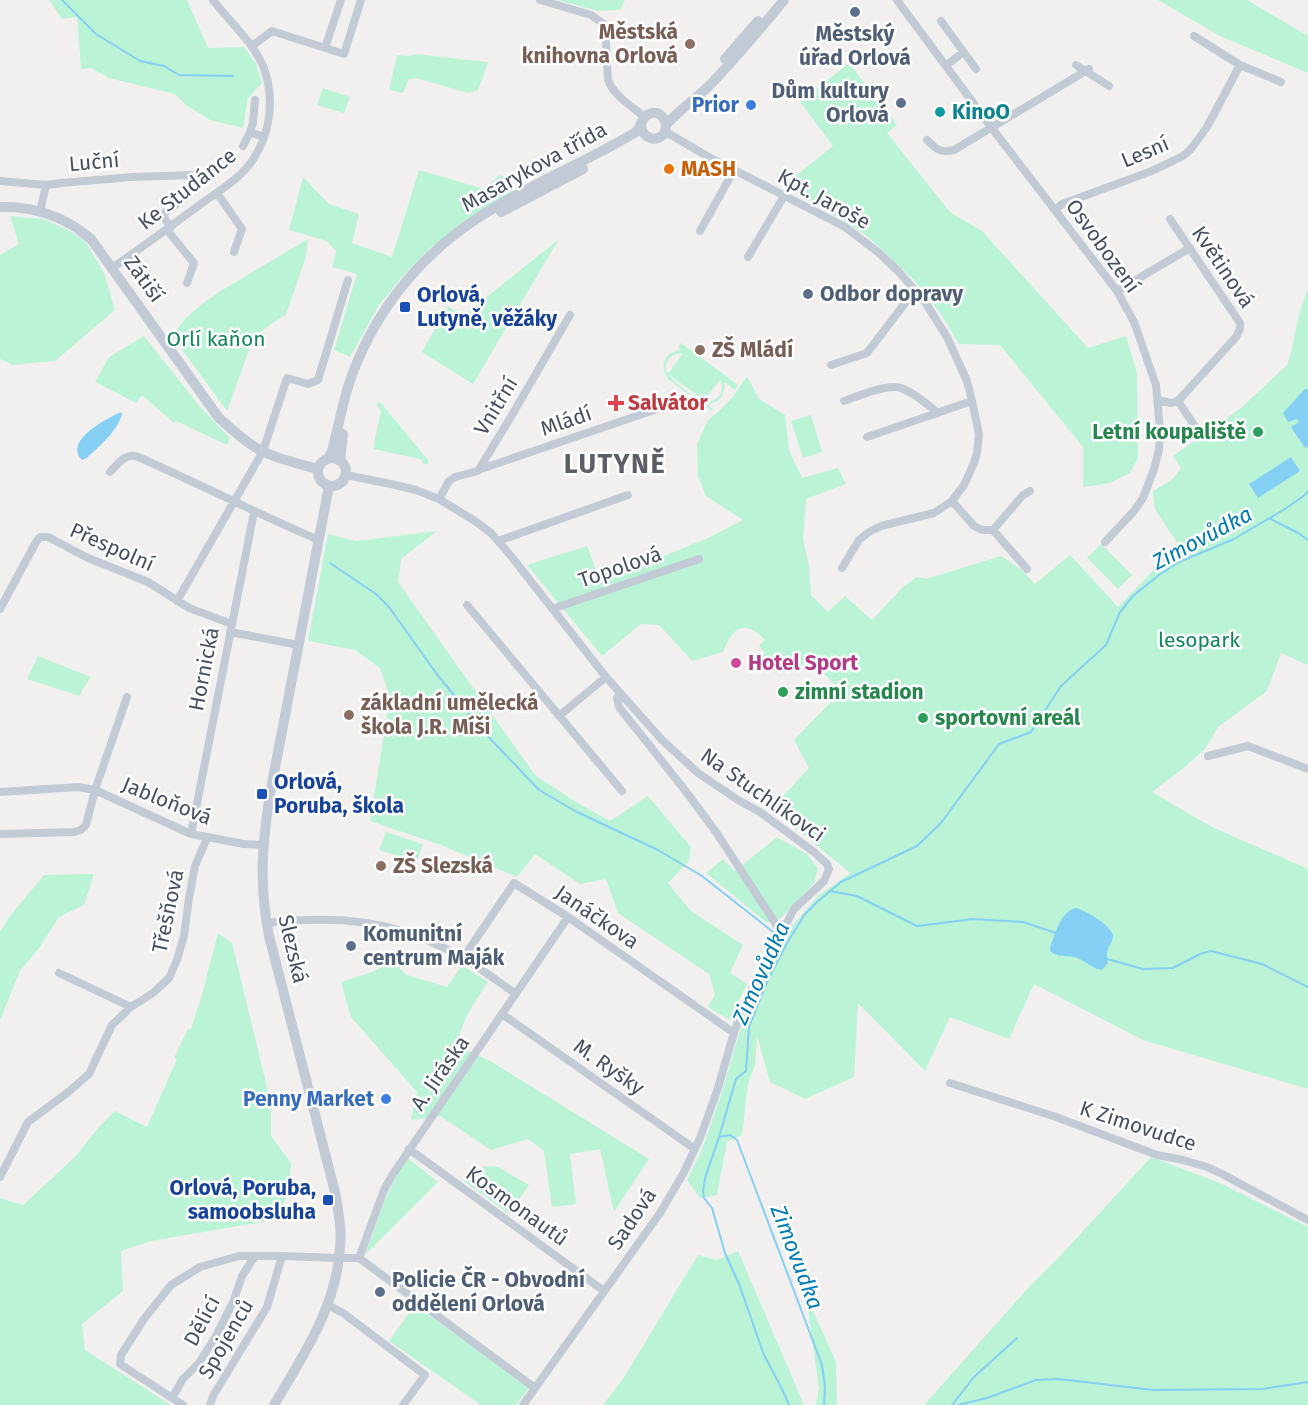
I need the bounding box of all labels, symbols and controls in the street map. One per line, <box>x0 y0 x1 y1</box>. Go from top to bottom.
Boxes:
marker: Městský úřad Orlová <box>848 5 862 19</box>
place label: Městská knihovna Orlová <box>522 19 678 69</box>
place label: Městský úřad Orlová <box>799 21 911 71</box>
marker: Městská knihovna Orlová <box>683 37 697 51</box>
place label: Dům kultury Orlová <box>772 78 889 128</box>
place label: Prior <box>692 92 740 118</box>
marker: Dům kultury Orlová <box>894 96 908 110</box>
marker: Prior <box>744 98 758 112</box>
place label: KinoO <box>952 99 1010 125</box>
marker: KinoO <box>933 105 947 119</box>
street label: Masarykova třída <box>457 116 611 218</box>
street label: Lesní <box>1117 130 1173 174</box>
street label: Ke Studánce <box>133 143 241 235</box>
street label: Luční <box>68 147 120 177</box>
place label: MASH <box>681 156 736 182</box>
marker: MASH <box>662 162 676 176</box>
street label: Kpt. Jaroše <box>773 163 875 235</box>
street label: Osvobození <box>1060 194 1146 298</box>
street label: Květinová <box>1186 221 1260 313</box>
street label: Zátiší <box>118 251 170 307</box>
place label: Odbor dopravy <box>820 281 963 307</box>
place label: Orlová, Lutyně, věžáky <box>417 282 557 332</box>
marker: Odbor dopravy <box>801 287 815 301</box>
marker: Orlová, Lutyně, věžáky <box>398 300 412 314</box>
park label: Orlí kaňon <box>166 326 266 352</box>
place label: ZŠ Mládí <box>712 335 793 363</box>
marker: ZŠ Mládí <box>693 343 707 357</box>
street label: Vnitřní <box>468 372 524 440</box>
place label: Salvátor <box>628 390 708 416</box>
marker: Salvátor <box>609 396 623 410</box>
street label: Mládí <box>537 400 595 442</box>
place label: Letní koupaliště <box>1092 419 1246 445</box>
marker: Letní koupaliště <box>1251 425 1265 439</box>
district label: LUTYNĚ <box>564 447 666 480</box>
water label: Zimovůdka <box>1146 500 1257 576</box>
street label: Přespolní <box>66 517 158 577</box>
street label: Topolová <box>575 541 665 593</box>
street label: Hornická <box>183 625 225 713</box>
park label: lesopark <box>1158 627 1240 653</box>
place label: Hotel Sport <box>748 650 859 676</box>
marker: Hotel Sport <box>729 656 743 670</box>
place label: zimní stadion <box>795 679 924 705</box>
marker: zimní stadion <box>776 685 790 699</box>
place label: základní umělecká škola J.R. Míši <box>361 690 539 740</box>
place label: sportovní areál <box>935 705 1081 731</box>
marker: základní umělecká škola J.R. Míši <box>342 708 356 722</box>
marker: sportovní areál <box>916 711 930 725</box>
street label: Na Stuchlíkovci <box>696 742 830 848</box>
place label: Orlová, Poruba, škola <box>274 769 404 819</box>
street label: Jabloňová <box>118 771 216 831</box>
marker: Orlová, Poruba, škola <box>255 787 269 801</box>
place label: ZŠ Slezská <box>393 851 493 879</box>
marker: ZŠ Slezská <box>374 859 388 873</box>
street label: Třešňová <box>146 867 190 955</box>
street label: Janáčkova <box>550 879 644 955</box>
street label: Slezská <box>273 912 313 986</box>
water label: Zimovůdka <box>726 917 796 1029</box>
place label: Komunitní centrum Maják <box>363 921 505 971</box>
marker: Komunitní centrum Maják <box>344 939 358 953</box>
street label: A. Jiráska <box>405 1031 475 1115</box>
street label: M. Ryšky <box>568 1033 650 1101</box>
place label: Penny Market <box>243 1086 375 1112</box>
marker: Penny Market <box>379 1092 393 1106</box>
street label: K Zimovudce <box>1076 1095 1200 1157</box>
street label: Kosmonautů <box>461 1160 573 1252</box>
place label: Orlová, Poruba, samoobsluha <box>169 1175 316 1225</box>
street label: Sadová <box>602 1183 662 1255</box>
marker: Orlová, Poruba, samoobsluha <box>321 1193 335 1207</box>
water label: Zimovudka <box>764 1200 829 1313</box>
place label: Policie ČR - Obvodní oddělení Orlová <box>392 1265 585 1317</box>
marker: Policie ČR - Obvodní oddělení Orlová <box>373 1285 387 1299</box>
street label: Dělící <box>178 1291 226 1351</box>
street label: Spojenců <box>193 1294 259 1384</box>

